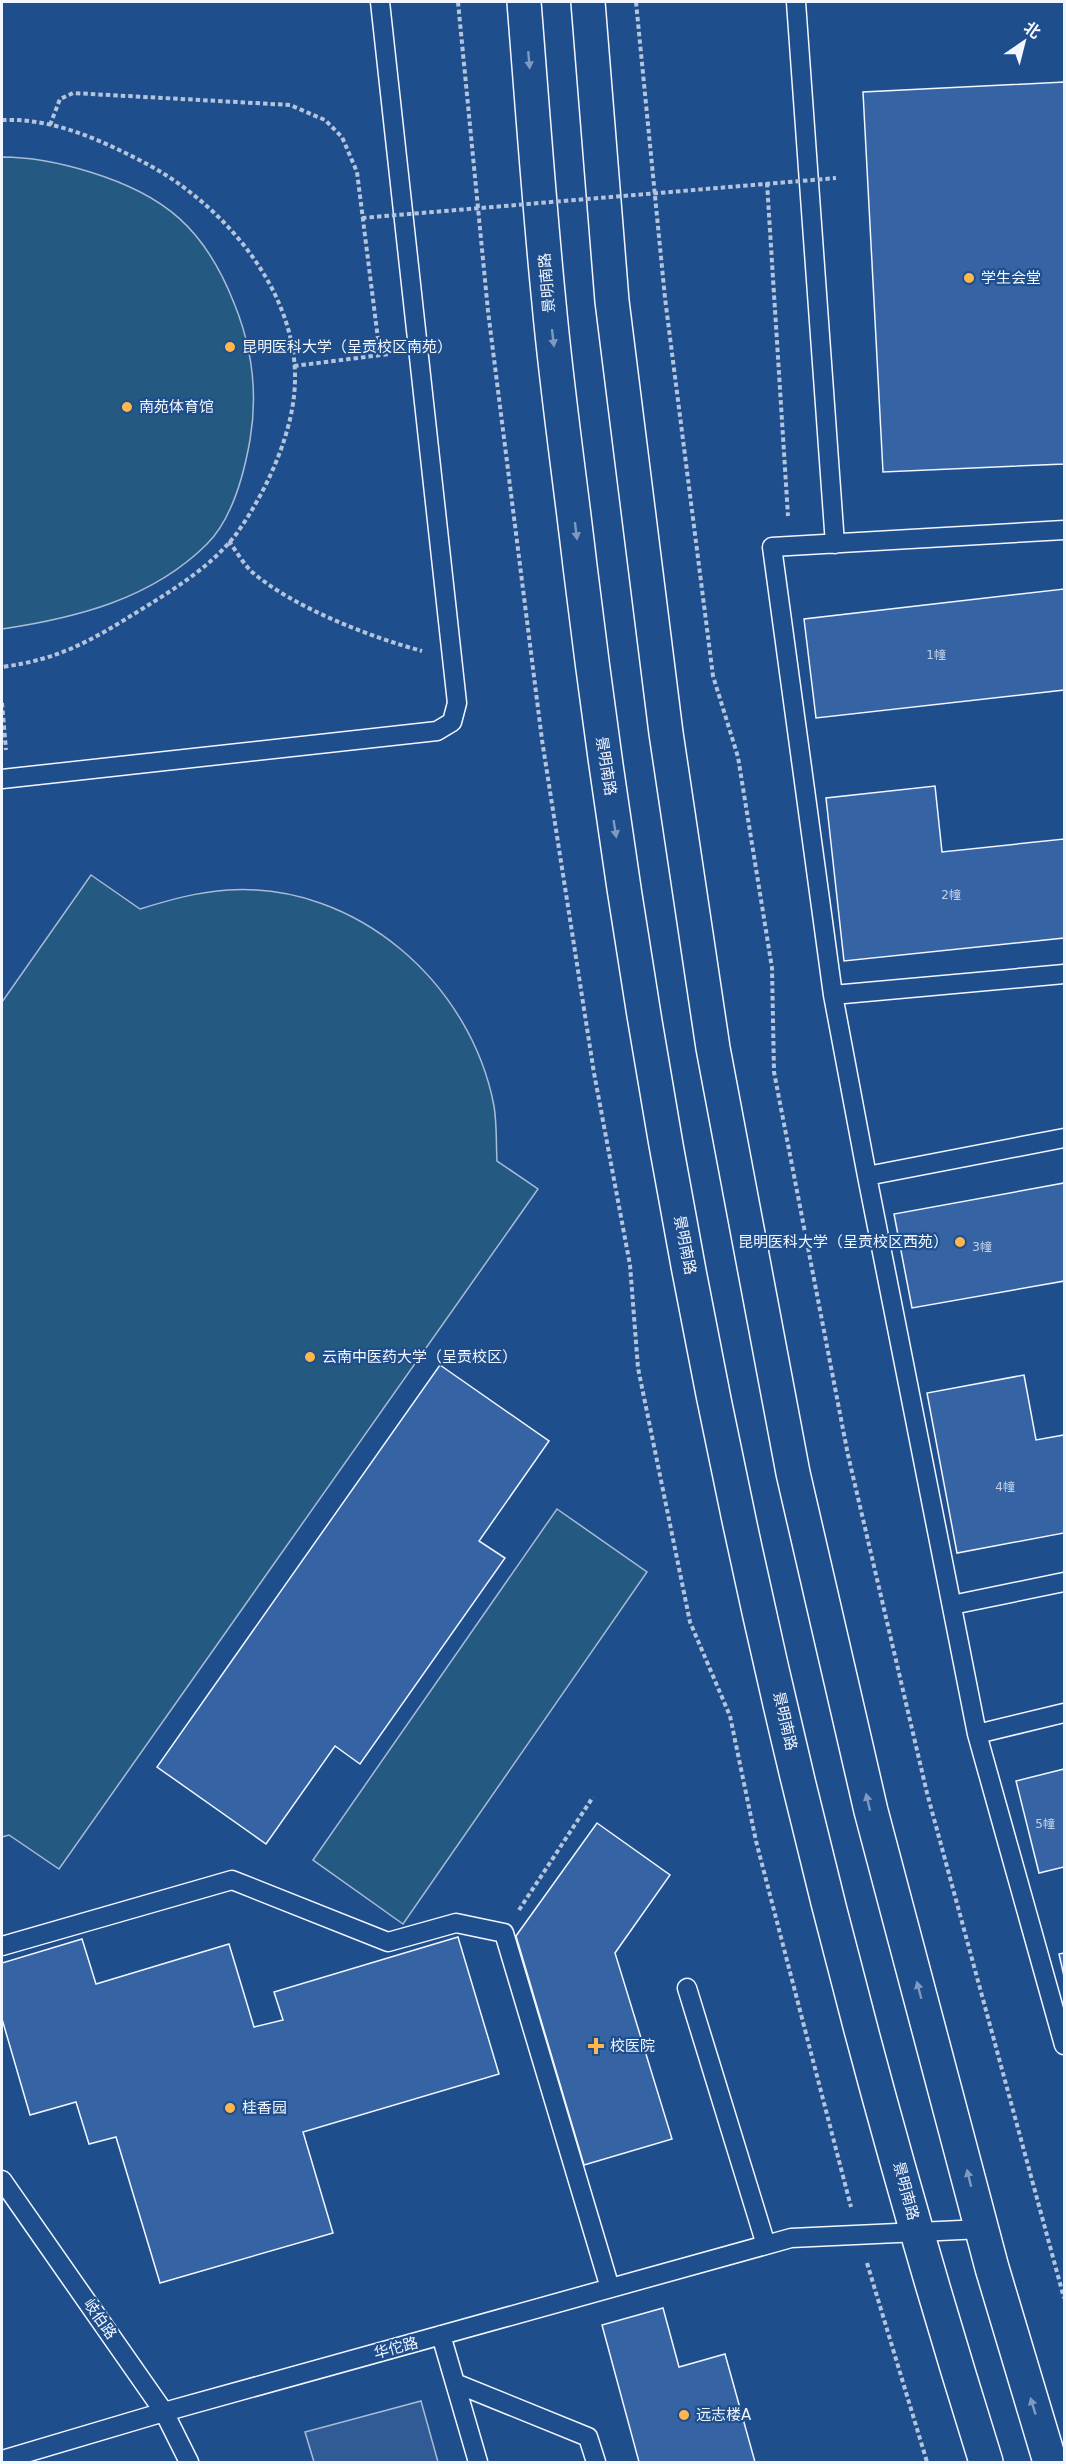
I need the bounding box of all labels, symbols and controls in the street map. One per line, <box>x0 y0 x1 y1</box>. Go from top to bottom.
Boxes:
north arrow <box>994 12 1054 72</box>
text: 北 <box>1020 18 1044 42</box>
one-way arrow <box>524 50 534 69</box>
street label: 景明南路 <box>535 252 559 314</box>
place label: 学生会堂 <box>981 269 1041 287</box>
marker: 学生会堂 <box>962 271 976 285</box>
one-way arrow <box>548 328 557 347</box>
place label: 昆明医科大学（呈贡校区南苑） <box>242 338 452 356</box>
marker: 昆明医科大学（呈贡校区南苑） <box>223 340 237 354</box>
place label: 南苑体育馆 <box>139 398 214 416</box>
marker: 南苑体育馆 <box>120 400 134 414</box>
one-way arrow <box>571 522 581 541</box>
house number: 1幢 <box>926 648 946 662</box>
street label: 景明南路 <box>592 735 620 797</box>
one-way arrow <box>611 819 620 838</box>
house number: 2幢 <box>941 888 961 902</box>
street label: 景明南路 <box>670 1214 700 1276</box>
place label: 昆明医科大学（呈贡校区西苑） <box>738 1233 948 1251</box>
marker: 昆明医科大学（呈贡校区西苑） <box>953 1235 967 1249</box>
house number: 3幢 <box>972 1240 992 1254</box>
place label: 云南中医药大学（呈贡校区） <box>322 1348 517 1366</box>
marker: 云南中医药大学（呈贡校区） <box>303 1350 317 1364</box>
house number: 4幢 <box>995 1480 1015 1494</box>
street label: 景明南路 <box>769 1690 801 1752</box>
one-way arrow <box>863 1792 873 1811</box>
house number: 5幢 <box>1035 1817 1055 1831</box>
one-way arrow <box>913 1981 923 1999</box>
marker: 校医院 <box>587 2037 605 2055</box>
place label: 校医院 <box>610 2037 655 2055</box>
place label: 桂香园 <box>242 2099 287 2117</box>
marker: 桂香园 <box>223 2101 237 2115</box>
street label: 景明南路 <box>890 2160 922 2222</box>
one-way arrow <box>964 2169 973 2187</box>
street label: 岐伯路 <box>80 2295 120 2343</box>
street label: 华佗路 <box>372 2333 420 2363</box>
one-way arrow <box>1028 2397 1037 2415</box>
place label: 远志楼A <box>696 2406 752 2424</box>
marker: 远志楼A <box>677 2408 691 2422</box>

